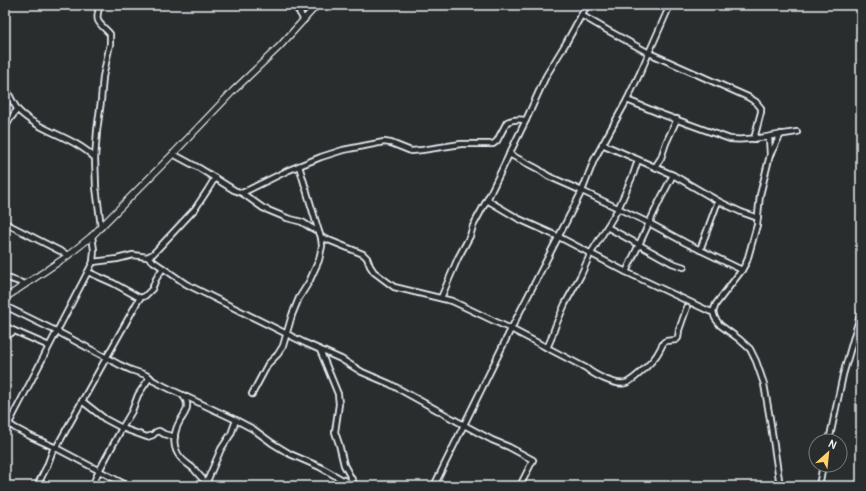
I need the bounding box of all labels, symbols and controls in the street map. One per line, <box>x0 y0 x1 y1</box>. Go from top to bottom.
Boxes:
north arrow <box>808 433 848 473</box>
text: N <box>826 437 839 452</box>

